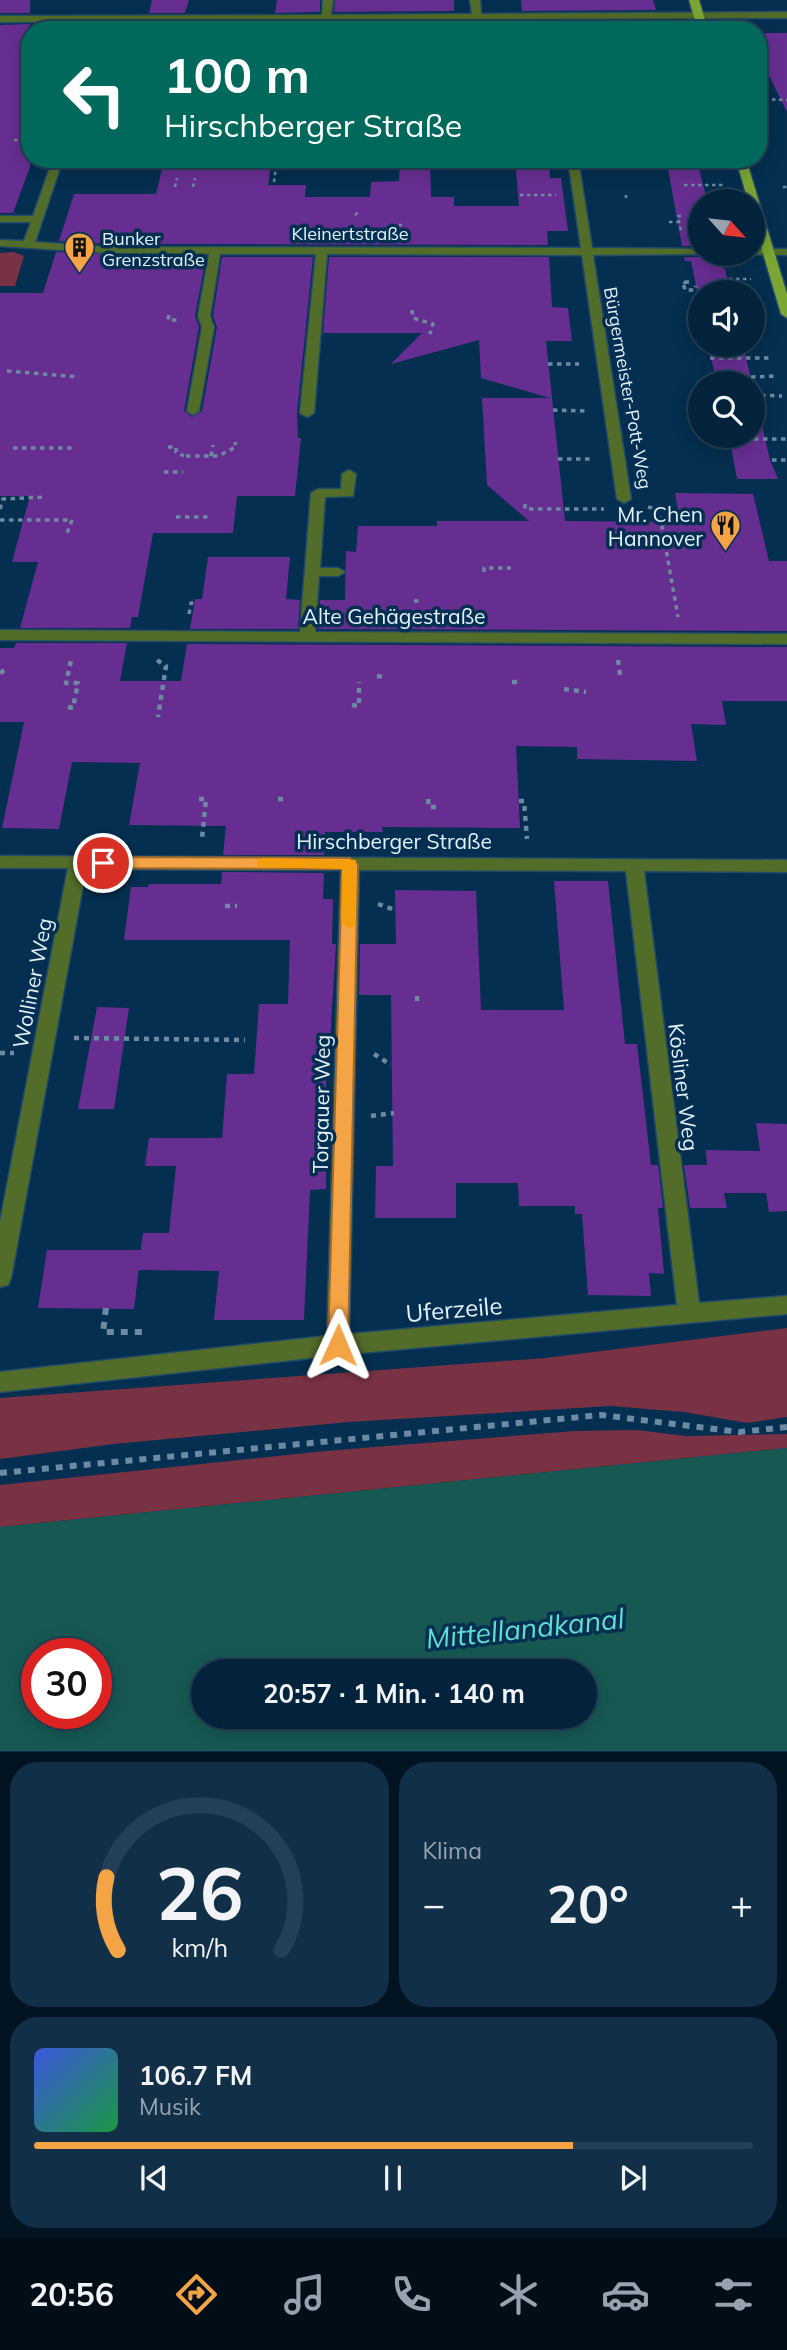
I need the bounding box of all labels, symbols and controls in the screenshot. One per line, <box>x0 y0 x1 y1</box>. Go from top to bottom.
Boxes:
text: 100 m <box>164 44 310 105</box>
icon: left <box>49 49 140 140</box>
text: Hirschberger Straße <box>164 105 462 145</box>
north arrow <box>688 189 765 266</box>
map controls <box>688 189 765 448</box>
street label: Kleinertstraße <box>291 222 409 245</box>
place label: Bunker Grenzstraße <box>102 227 205 271</box>
building icon: Bunker Grenzstraße <box>62 231 96 275</box>
button: sound <box>688 280 765 357</box>
street label: Bürgermeister-Pott-Weg <box>599 285 657 491</box>
button: search <box>688 371 765 448</box>
place label: Mr. Chen Hannover <box>608 501 703 551</box>
restaurant icon: Mr. Chen Hannover <box>709 509 743 553</box>
street label: Alte Gehägestraße <box>303 603 485 629</box>
street label: Hirschberger Straße <box>296 828 492 854</box>
pin <box>73 833 133 893</box>
icon: arrive <box>84 844 122 882</box>
street label: Wolliner Weg <box>7 916 57 1050</box>
street label: Kösliner Weg <box>663 1022 705 1152</box>
street label: Torgauer Weg <box>307 1034 335 1174</box>
street label: Uferzeile <box>404 1290 504 1328</box>
position arrow <box>301 1308 375 1382</box>
water label: Mittellandkanal <box>424 1600 626 1656</box>
speed limit sign: 30 <box>21 1638 112 1729</box>
text: 20:57 · 1 Min. · 140 m <box>263 1677 525 1710</box>
text: Klima <box>423 1836 482 1865</box>
text: 26 <box>156 1848 243 1939</box>
text: 20° <box>547 1871 629 1936</box>
text: − <box>423 1880 445 1928</box>
text: + <box>730 1880 753 1928</box>
text: km/h <box>171 1932 228 1963</box>
text: 106.7 FM <box>139 2059 252 2092</box>
text: Musik <box>139 2092 201 2121</box>
icon: previous <box>135 2159 173 2197</box>
icon: pause <box>374 2159 412 2197</box>
icon: next <box>614 2159 652 2197</box>
icon: directions <box>172 2270 221 2319</box>
icon: music <box>280 2270 329 2319</box>
icon: phone <box>387 2270 436 2319</box>
icon: climate <box>494 2270 543 2319</box>
icon: car <box>601 2270 650 2319</box>
icon: filters <box>709 2270 758 2319</box>
text: 20:56 <box>29 2274 114 2314</box>

